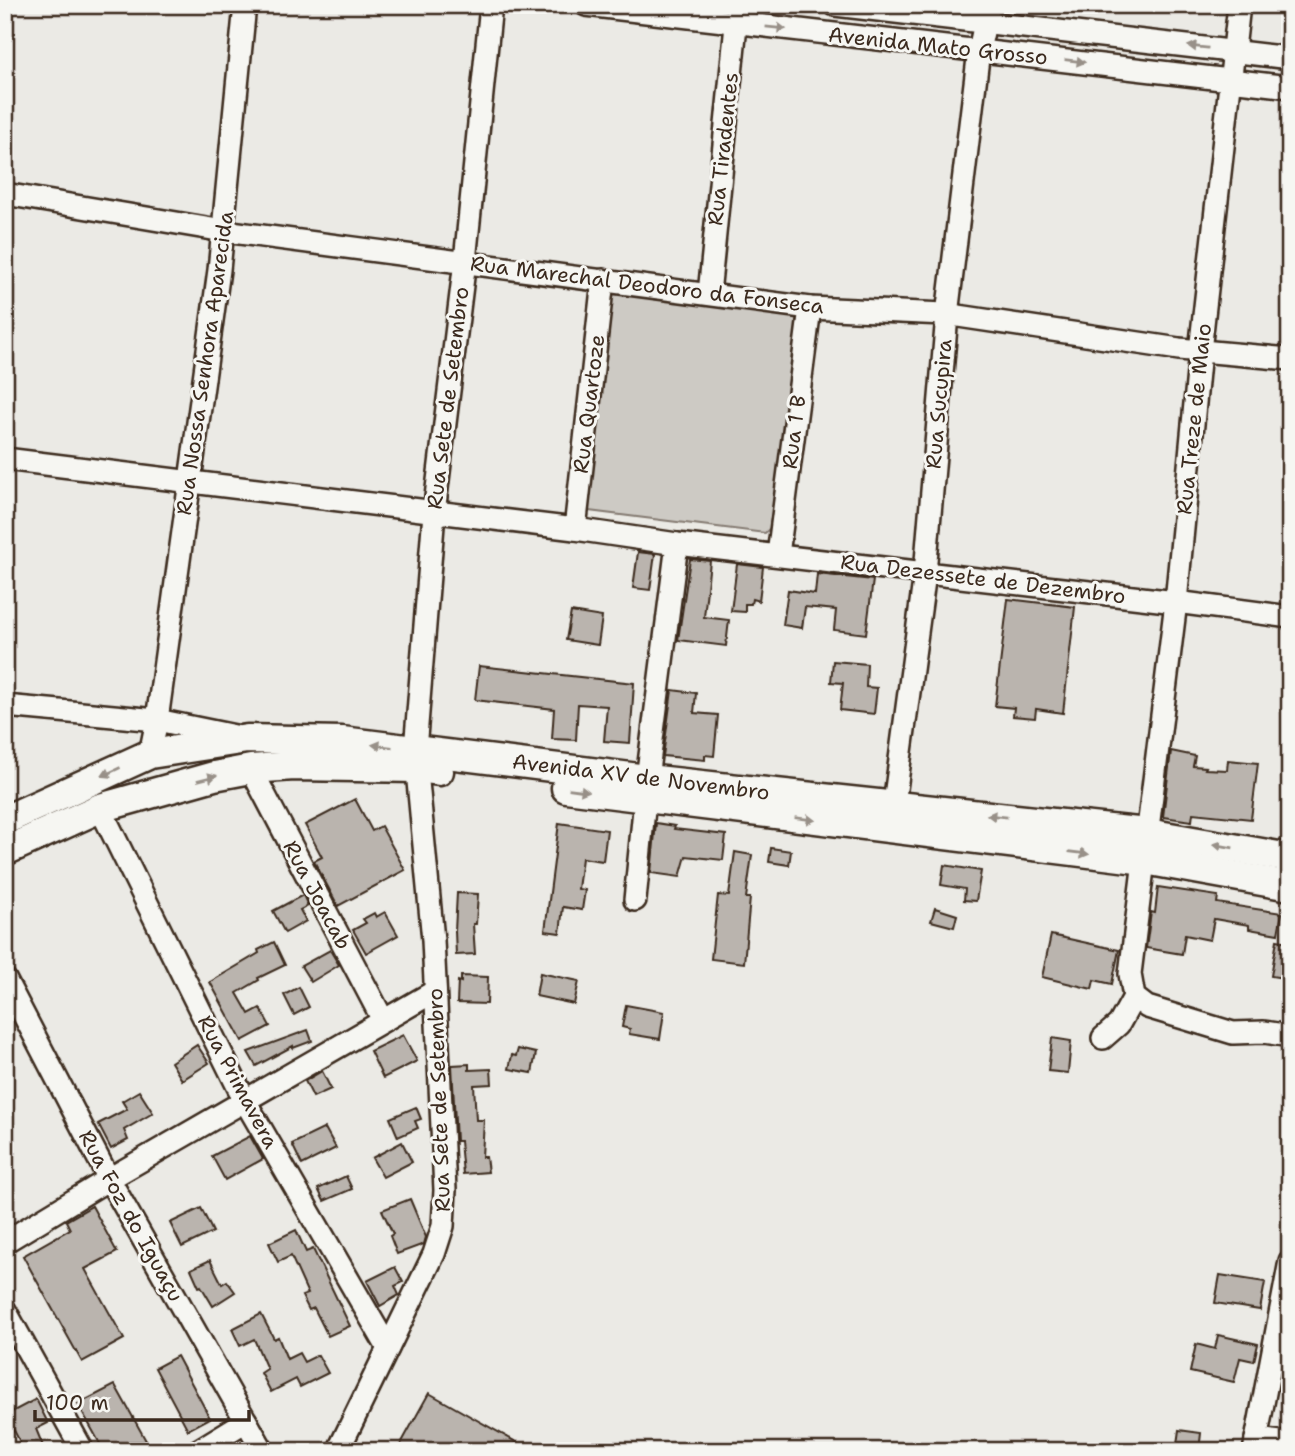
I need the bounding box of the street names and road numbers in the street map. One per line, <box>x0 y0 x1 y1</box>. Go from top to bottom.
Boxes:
street label: Avenida Mato Grosso <box>827 21 1049 71</box>
street label: Rua Tiradentes <box>701 71 745 227</box>
street label: Rua Nossa Senhora Aparecida <box>170 209 240 517</box>
street label: Rua Marechal Deodoro da Fonseca <box>469 249 825 321</box>
street label: Rua Sete de Setembro <box>420 285 476 511</box>
street label: Rua Treze de Maio <box>1170 322 1218 516</box>
street label: Rua Quartoze <box>567 333 611 475</box>
street label: Rua Sucupira <box>919 338 959 470</box>
street label: Rua 1 B <box>776 393 812 471</box>
street label: Rua Dezessete de Dezembro <box>839 548 1127 610</box>
street label: Avenida XV de Novembro <box>511 747 771 807</box>
street label: Rua Joacab <box>277 836 357 954</box>
street label: Rua Sete de Setembro <box>421 988 457 1212</box>
street label: Rua Primavera <box>191 1010 285 1154</box>
street label: Rua Foz do Iguaçu <box>72 1125 190 1307</box>

